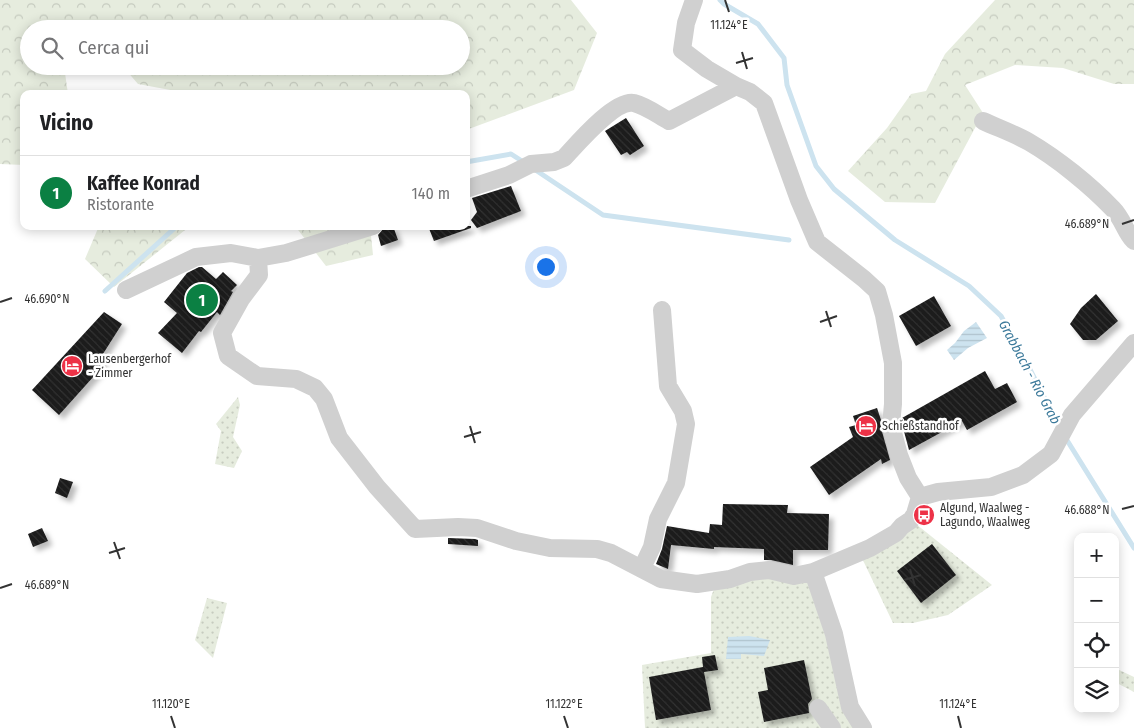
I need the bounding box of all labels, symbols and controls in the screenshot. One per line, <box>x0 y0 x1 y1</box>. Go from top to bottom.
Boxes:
text: 11.124°E <box>710 18 748 32</box>
search box <box>20 20 470 75</box>
icon: search <box>38 34 66 62</box>
text: Cerca qui <box>78 36 149 59</box>
text: Vicino <box>40 110 93 136</box>
text: Kaffee Konrad <box>87 172 200 195</box>
text: 1 <box>53 184 59 203</box>
text: 140 m <box>412 184 450 203</box>
text: Ristorante <box>87 195 154 214</box>
text: 46.689°N <box>1065 217 1109 231</box>
your location <box>533 254 559 280</box>
pin: 1 <box>186 281 218 319</box>
text: 46.690°N <box>25 292 69 306</box>
water label: Grabbach - Rio Grab <box>995 317 1064 427</box>
place label: Lausenbergerhof - Zimmer <box>88 352 172 380</box>
hotel icon: Lausenbergerhof - Zimmer <box>60 354 84 378</box>
hotel icon: Schießstandhof <box>854 414 878 438</box>
place label: Schießstandhof <box>882 419 960 433</box>
place label: Algund, Waalweg - Lagundo, Waalweg <box>940 501 1030 529</box>
bus stop icon: Algund, Waalweg - Lagundo, Waalweg <box>912 503 936 527</box>
text: 46.688°N <box>1064 503 1110 517</box>
map controls <box>1074 533 1119 713</box>
button: + <box>1074 533 1119 578</box>
text: 46.689°N <box>25 578 69 592</box>
button: − <box>1074 578 1119 623</box>
button: locate <box>1074 623 1119 668</box>
button: layers <box>1074 668 1119 713</box>
text: 11.120°E <box>152 697 190 711</box>
text: 11.122°E <box>545 697 583 711</box>
text: 11.124°E <box>939 697 977 711</box>

